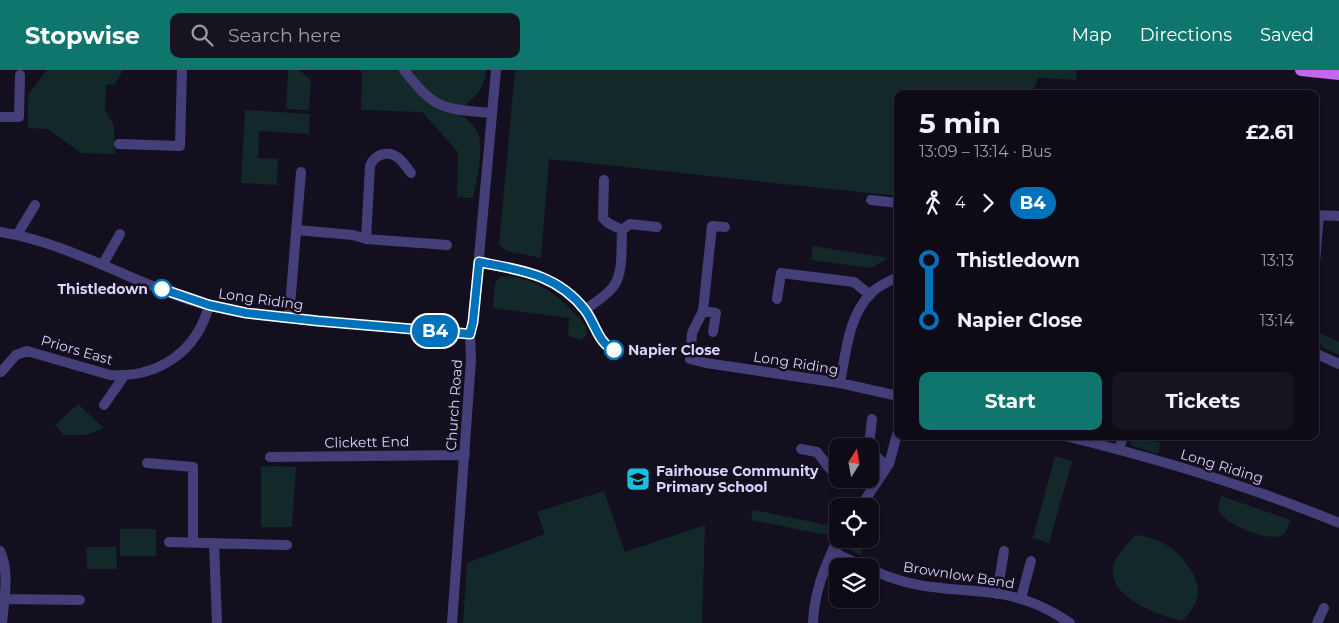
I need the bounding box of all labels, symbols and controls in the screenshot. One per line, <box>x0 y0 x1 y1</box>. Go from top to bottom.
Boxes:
search box <box>170 13 520 58</box>
text: Stopwise <box>25 21 140 50</box>
icon: search <box>188 21 216 49</box>
text: Search here <box>228 24 341 47</box>
text: Map <box>1072 24 1112 46</box>
text: Directions <box>1140 24 1232 46</box>
text: Saved <box>1260 24 1314 46</box>
text: 5 min <box>919 106 1001 140</box>
text: £2.61 <box>1246 121 1294 144</box>
text: 13:09 – 13:14 · Bus <box>919 142 1052 161</box>
icon: walk <box>919 189 947 217</box>
icon: forward <box>974 189 1002 217</box>
text: B4 <box>1020 192 1046 214</box>
text: 4 <box>955 193 966 212</box>
text: Thistledown <box>957 249 1080 272</box>
text: 13:13 <box>1261 251 1294 270</box>
marker: Thistledown <box>152 279 172 299</box>
place label: Thistledown <box>57 280 148 298</box>
street label: Long Riding <box>217 284 305 314</box>
text: Napier Close <box>957 309 1082 332</box>
text: 13:14 <box>1259 311 1294 330</box>
line badge: B4 <box>412 315 458 347</box>
text: B4 <box>422 320 448 342</box>
street label: Priors East <box>39 331 115 369</box>
marker: Napier Close <box>604 340 624 360</box>
place label: Napier Close <box>628 341 721 359</box>
street label: Long Riding <box>752 347 840 379</box>
street label: Church Road <box>442 359 466 451</box>
button: Start <box>919 372 1102 430</box>
button: Tickets <box>1112 372 1294 430</box>
street label: Clickett End <box>324 432 410 452</box>
north arrow <box>829 438 879 488</box>
map controls <box>829 438 879 608</box>
street label: Long Riding <box>1178 445 1266 487</box>
place label: Fairhouse Community Primary School <box>656 462 819 496</box>
school or university icon: Fairhouse Community Primary School <box>625 466 651 492</box>
button: locate <box>829 498 879 548</box>
street label: Brownlow Bend <box>902 557 1016 593</box>
button: layers <box>829 558 879 608</box>

